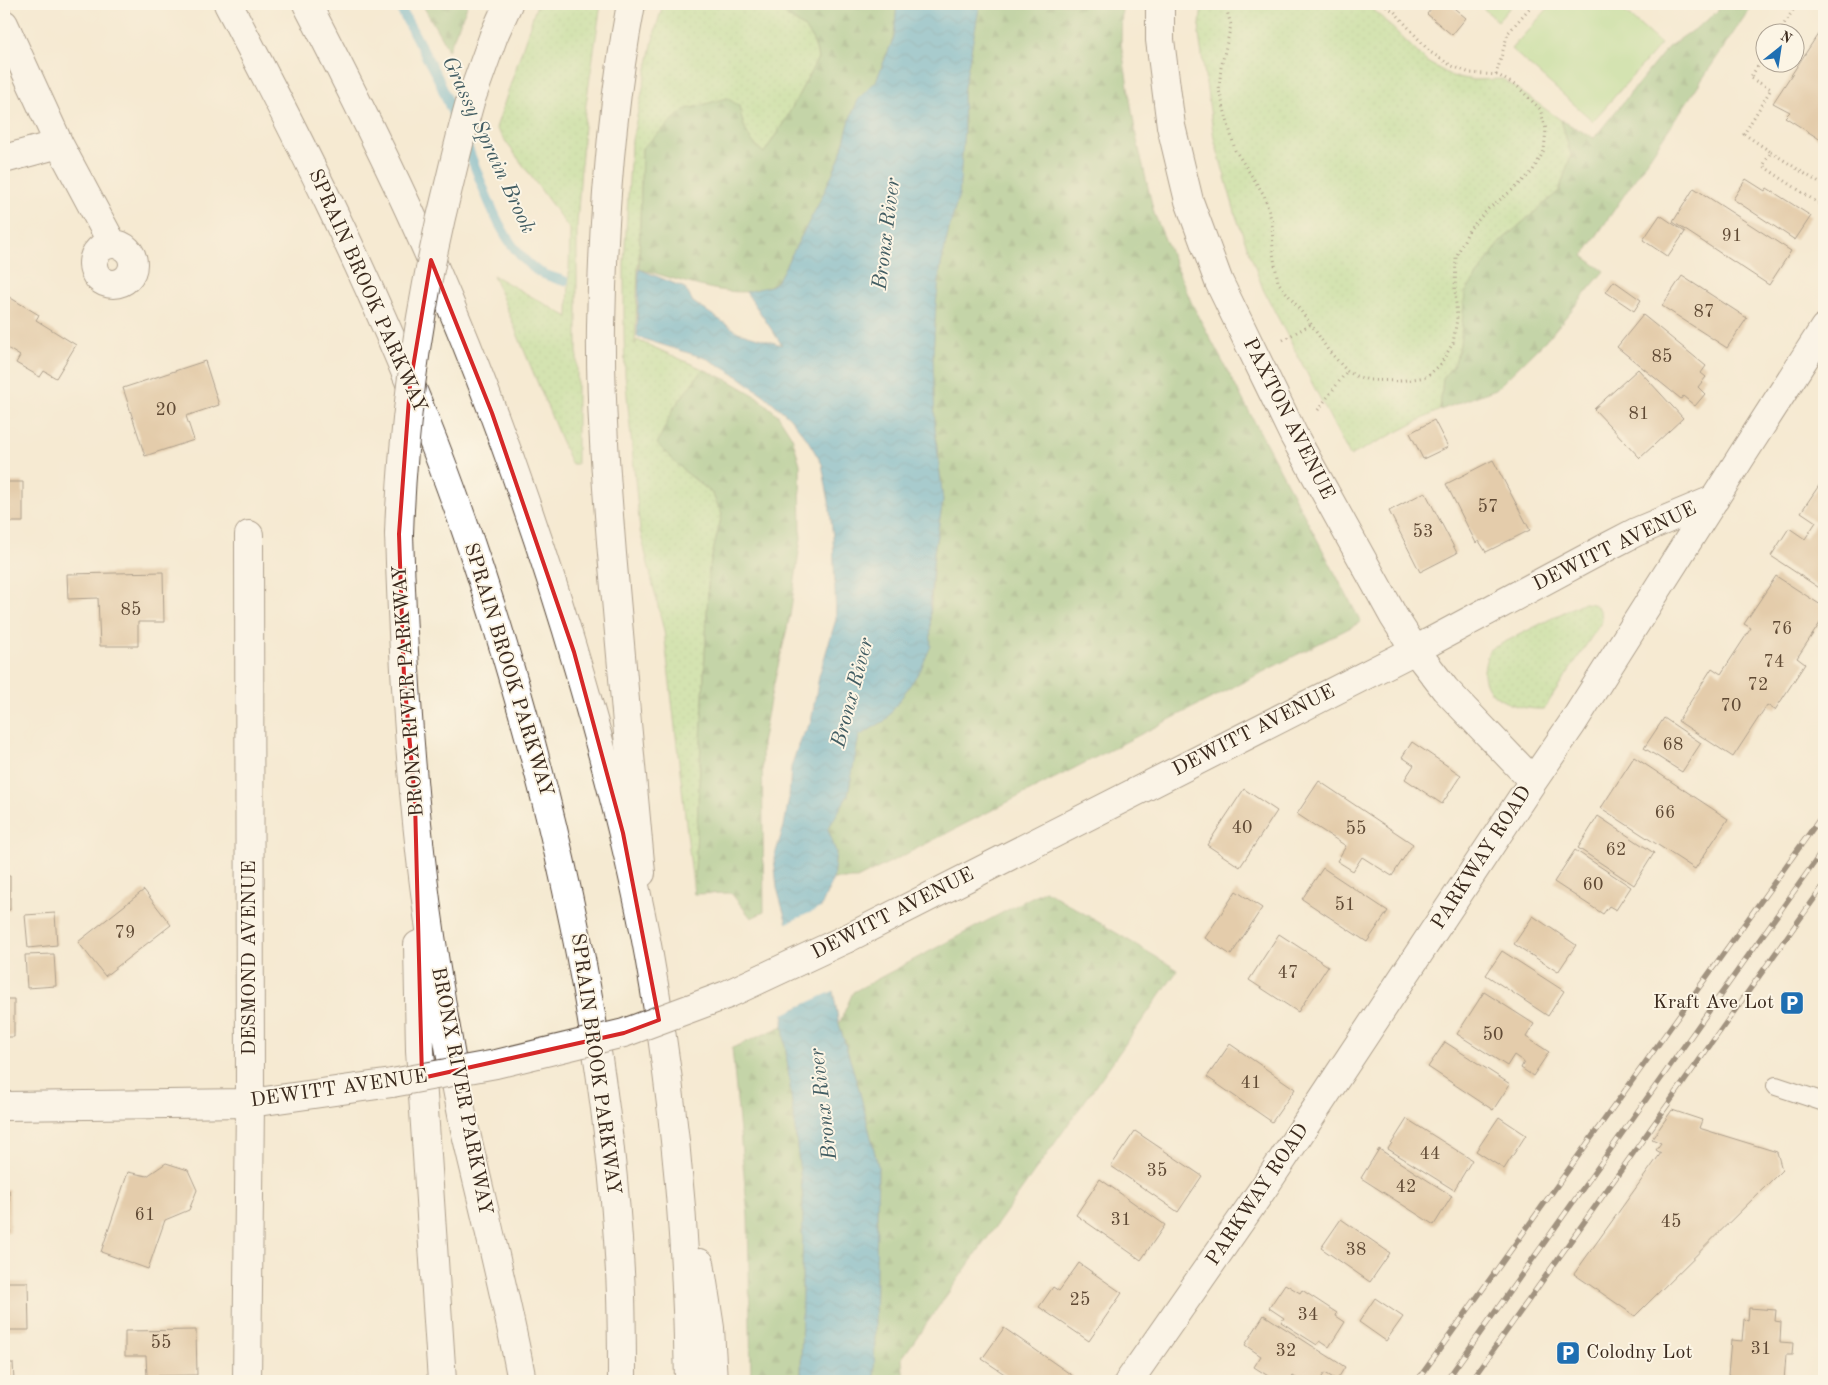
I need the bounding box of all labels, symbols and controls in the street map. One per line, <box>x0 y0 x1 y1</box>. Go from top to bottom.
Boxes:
north arrow <box>1756 22 1806 72</box>
text: N <box>1778 29 1794 46</box>
water label: Grassy Sprain Brook <box>438 53 538 237</box>
street label: SPRAIN BROOK PARKWAY <box>304 166 430 416</box>
water label: Bronx River <box>870 176 904 292</box>
house number: 91 <box>1722 227 1742 245</box>
house number: 87 <box>1694 303 1714 321</box>
street label: PAXTON AVENUE <box>1239 335 1337 503</box>
house number: 85 <box>1652 348 1672 366</box>
house number: 20 <box>156 401 176 419</box>
house number: 81 <box>1629 405 1649 423</box>
house number: 57 <box>1478 498 1498 516</box>
street label: DEWITT AVENUE <box>1530 499 1700 595</box>
house number: 53 <box>1413 523 1433 541</box>
street label: SPRAIN BROOK PARKWAY <box>460 541 556 800</box>
street label: BRONX RIVER PARKWAY <box>390 564 428 818</box>
house number: 85 <box>121 601 141 619</box>
house number: 76 <box>1772 620 1792 638</box>
water label: Bronx River <box>828 635 878 751</box>
house number: 74 <box>1764 653 1784 671</box>
house number: 72 <box>1748 676 1768 694</box>
street label: DEWITT AVENUE <box>1170 681 1338 781</box>
house number: 70 <box>1721 697 1741 715</box>
house number: 68 <box>1663 736 1683 754</box>
street label: PARKWAY ROAD <box>1428 783 1536 933</box>
house number: 66 <box>1655 804 1675 822</box>
house number: 40 <box>1232 819 1252 837</box>
house number: 55 <box>1346 820 1366 838</box>
house number: 62 <box>1606 841 1626 859</box>
street label: DESMOND AVENUE <box>240 860 260 1056</box>
street label: DEWITT AVENUE <box>809 864 977 964</box>
house number: 60 <box>1583 876 1603 894</box>
house number: 51 <box>1335 896 1355 914</box>
house number: 79 <box>115 924 135 942</box>
street label: SPRAIN BROOK PARKWAY <box>567 932 623 1197</box>
house number: 47 <box>1278 964 1298 982</box>
street label: BRONX RIVER PARKWAY <box>427 965 495 1217</box>
parking icon: Kraft Ave Lot <box>1779 990 1805 1016</box>
place label: Kraft Ave Lot <box>1653 993 1774 1013</box>
house number: 50 <box>1483 1026 1503 1044</box>
water label: Bronx River <box>807 1046 841 1162</box>
street label: DEWITT AVENUE <box>249 1067 429 1111</box>
house number: 41 <box>1241 1074 1261 1092</box>
street label: PARKWAY ROAD <box>1203 1120 1313 1270</box>
house number: 44 <box>1420 1145 1440 1163</box>
house number: 35 <box>1147 1162 1167 1180</box>
house number: 42 <box>1396 1178 1416 1196</box>
house number: 61 <box>135 1206 155 1224</box>
house number: 31 <box>1111 1211 1131 1229</box>
house number: 45 <box>1661 1213 1681 1231</box>
house number: 38 <box>1346 1241 1366 1259</box>
house number: 25 <box>1070 1291 1090 1309</box>
house number: 34 <box>1298 1306 1318 1324</box>
house number: 55 <box>151 1334 171 1352</box>
parking icon: Colodny Lot <box>1555 1340 1581 1366</box>
house number: 31 <box>1751 1340 1771 1358</box>
house number: 32 <box>1276 1342 1296 1360</box>
place label: Colodny Lot <box>1586 1343 1692 1363</box>

